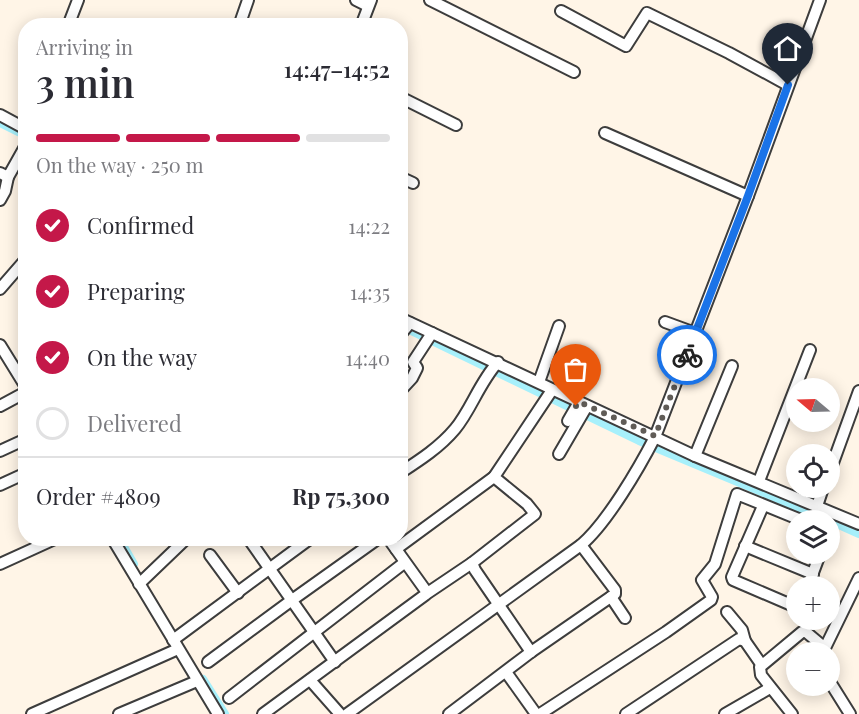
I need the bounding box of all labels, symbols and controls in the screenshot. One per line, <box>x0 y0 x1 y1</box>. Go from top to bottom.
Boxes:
pin <box>762 23 813 85</box>
icon: home <box>771 32 804 65</box>
text: Arriving in <box>36 33 133 60</box>
text: 14:47–14:52 <box>284 54 390 84</box>
text: 3 min <box>36 56 134 108</box>
text: On the way · 250 m <box>36 151 203 178</box>
icon: check <box>36 209 69 242</box>
text: Confirmed <box>87 210 194 240</box>
text: 14:22 <box>348 212 390 239</box>
icon: check <box>36 275 69 308</box>
text: Preparing <box>87 276 185 306</box>
text: 14:35 <box>350 278 390 305</box>
courier <box>657 325 717 385</box>
icon: bike <box>671 339 704 372</box>
icon: check <box>36 341 69 374</box>
text: On the way <box>87 342 197 372</box>
text: 14:40 <box>346 344 390 371</box>
pin <box>550 344 601 406</box>
icon: bag <box>559 353 592 386</box>
north arrow <box>786 378 840 432</box>
map controls <box>786 378 840 696</box>
text: Delivered <box>87 408 182 438</box>
button: locate <box>786 444 840 498</box>
text: Order #4809 <box>36 481 161 511</box>
text: Rp 75,300 <box>292 481 390 511</box>
button: layers <box>786 510 840 564</box>
button: + <box>786 576 840 630</box>
button: − <box>786 642 840 696</box>

